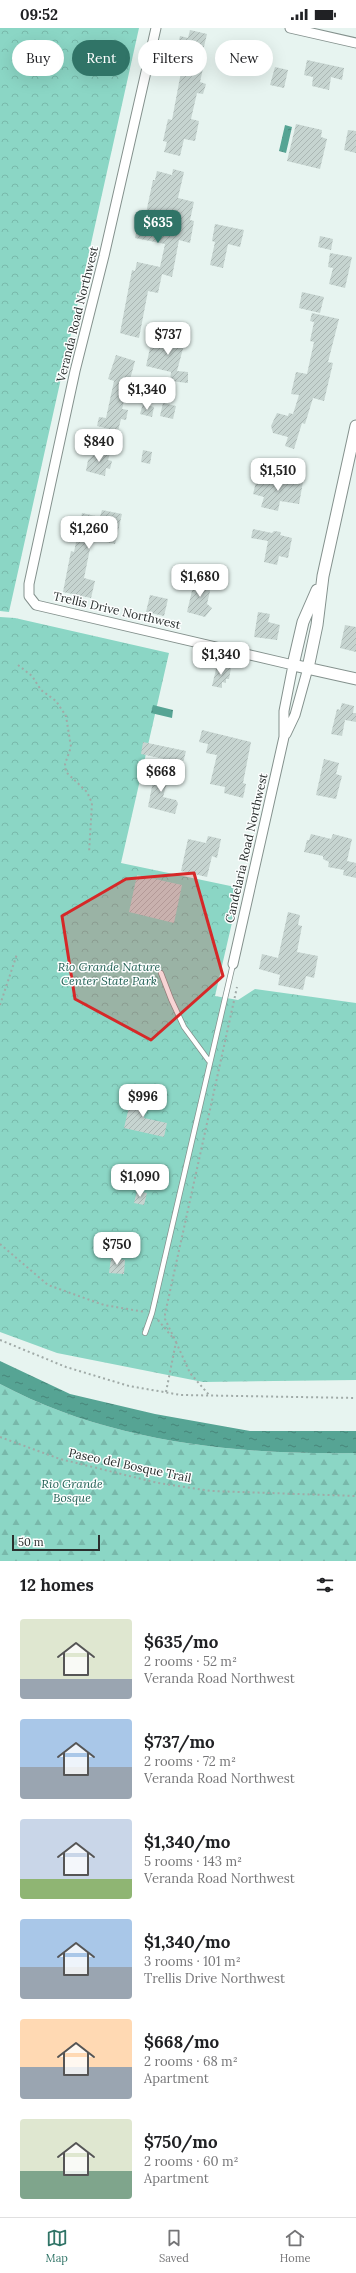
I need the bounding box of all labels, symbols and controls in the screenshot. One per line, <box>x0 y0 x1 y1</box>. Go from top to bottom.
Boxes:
text: 09:52 <box>20 5 58 24</box>
chip: Buy <box>12 40 64 76</box>
chip: Rent <box>72 40 130 76</box>
chip: Filters <box>138 40 207 76</box>
chip: New <box>215 40 273 76</box>
pin: $635 <box>134 210 182 244</box>
text: $635 <box>143 214 173 231</box>
street label: Veranda Road Northwest <box>53 244 101 384</box>
pin: $737 <box>144 322 192 356</box>
text: $737 <box>154 326 182 343</box>
pin: $1,340 <box>114 377 180 411</box>
text: $1,340 <box>128 381 166 398</box>
pin: $840 <box>75 429 123 463</box>
text: $840 <box>84 433 114 450</box>
pin: $1,510 <box>245 458 311 492</box>
text: $1,510 <box>260 462 296 479</box>
pin: $1,260 <box>56 516 122 550</box>
text: $1,260 <box>70 520 108 537</box>
pin: $1,680 <box>167 564 233 598</box>
text: $1,680 <box>180 568 220 585</box>
street label: Trellis Drive Northwest <box>52 588 182 632</box>
pin: $1,340 <box>188 642 254 676</box>
text: $1,340 <box>202 646 240 663</box>
pin: $668 <box>137 759 185 793</box>
text: $668 <box>146 763 176 780</box>
street label: Candelaria Road Northwest <box>221 771 271 924</box>
park label: Rio Grande Nature Center State Park <box>58 959 161 988</box>
pin: $996 <box>119 1084 167 1118</box>
text: $996 <box>128 1088 158 1105</box>
pin: $1,090 <box>107 1164 173 1198</box>
text: $1,090 <box>120 1168 160 1185</box>
pin: $750 <box>93 1232 141 1266</box>
text: $750 <box>102 1236 132 1253</box>
street label: Paseo del Bosque Trail <box>67 1445 193 1485</box>
park label: Rio Grande Bosque <box>41 1476 103 1505</box>
scale bar <box>12 1533 100 1552</box>
text: 50 m <box>18 1535 44 1549</box>
text: 12 homes <box>20 1574 94 1596</box>
icon: filters <box>314 1574 336 1596</box>
text: $635/mo <box>144 1631 218 1653</box>
icon: home <box>52 1635 100 1683</box>
text: 2 rooms · 52 m² <box>144 1653 237 1670</box>
text: Veranda Road Northwest <box>144 1670 295 1687</box>
text: $737/mo <box>144 1731 215 1753</box>
icon: home <box>52 1735 100 1783</box>
text: 2 rooms · 72 m² <box>144 1753 236 1770</box>
text: Veranda Road Northwest <box>144 1770 295 1787</box>
text: $1,340/mo <box>144 1831 230 1853</box>
icon: home <box>52 1835 100 1883</box>
text: 5 rooms · 143 m² <box>144 1853 242 1870</box>
text: Veranda Road Northwest <box>144 1870 295 1887</box>
text: $1,340/mo <box>144 1931 230 1953</box>
icon: home <box>52 1935 100 1983</box>
text: 3 rooms · 101 m² <box>144 1953 241 1970</box>
text: Trellis Drive Northwest <box>144 1970 285 1987</box>
text: $668/mo <box>144 2031 219 2053</box>
icon: home <box>52 2035 100 2083</box>
text: 2 rooms · 68 m² <box>144 2053 238 2070</box>
text: Apartment <box>144 2070 209 2087</box>
text: $750/mo <box>144 2131 218 2153</box>
icon: home <box>52 2135 100 2183</box>
text: 2 rooms · 60 m² <box>144 2153 239 2170</box>
text: Apartment <box>144 2170 209 2187</box>
tab: Map <box>46 2227 68 2265</box>
tab: Saved <box>159 2227 189 2265</box>
tab: Home <box>280 2227 310 2265</box>

